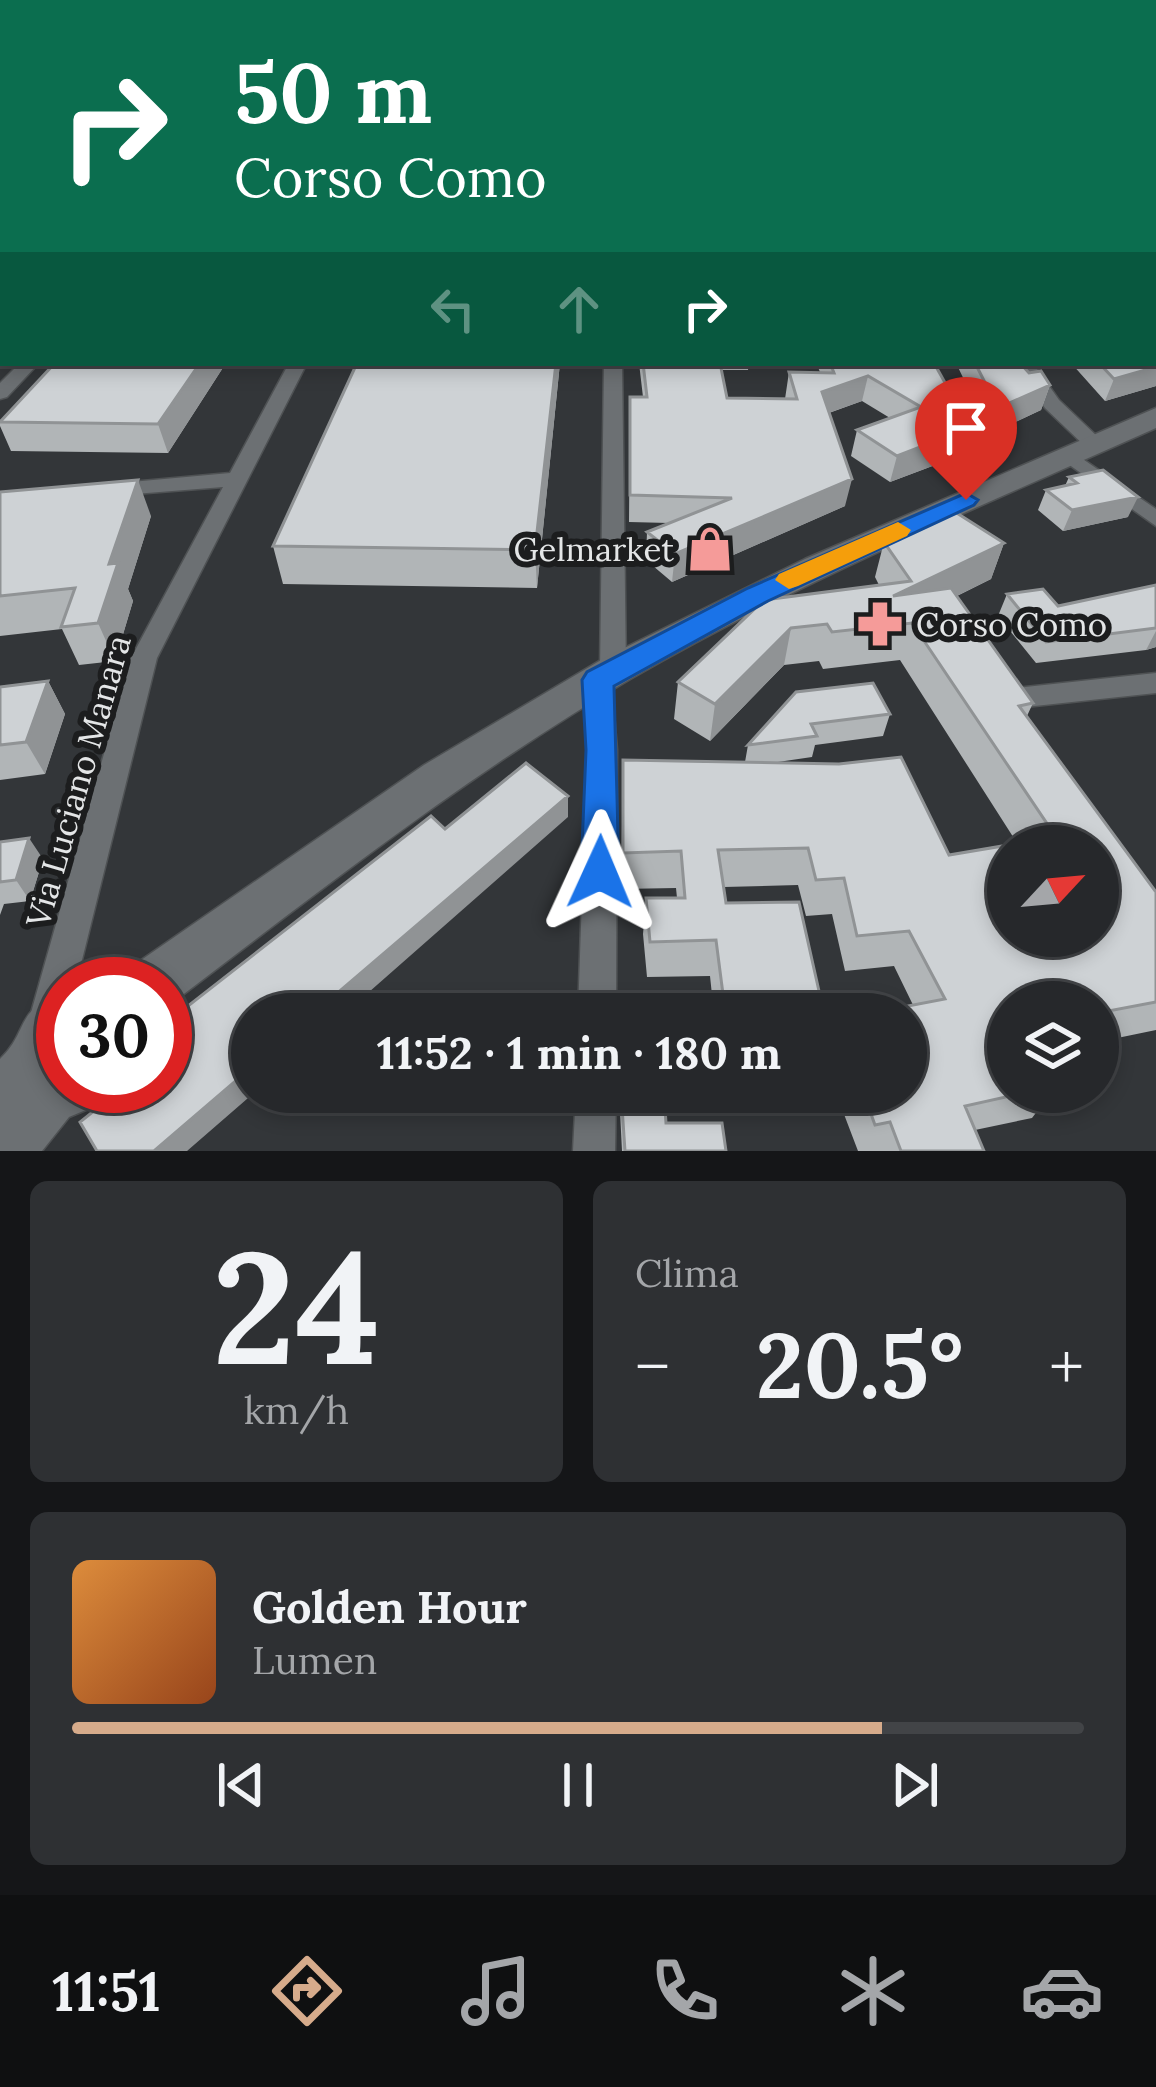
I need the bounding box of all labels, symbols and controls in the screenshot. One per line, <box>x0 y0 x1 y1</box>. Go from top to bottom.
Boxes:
text: 50 m <box>234 38 432 146</box>
icon: right <box>36 48 192 204</box>
text: Corso Como <box>234 143 547 212</box>
icon: left <box>420 276 486 342</box>
icon: ahead <box>546 276 612 342</box>
icon: right <box>672 276 738 342</box>
pin <box>915 377 1017 500</box>
icon: arrive <box>933 395 999 461</box>
shop icon: Gelmarket <box>685 524 735 574</box>
place label: Gelmarket <box>513 528 674 570</box>
pharmacy icon: Corso Como <box>855 599 905 649</box>
place label: Corso Como <box>916 603 1107 645</box>
street label: Via Luciano Manara <box>16 630 140 933</box>
position arrow <box>537 809 663 935</box>
north arrow <box>987 825 1119 957</box>
map controls <box>987 825 1119 1113</box>
speed limit sign: 30 <box>36 957 192 1113</box>
button: layers <box>987 981 1119 1113</box>
text: 11:52 · 1 min · 180 m <box>377 1024 781 1081</box>
text: 24 <box>212 1207 381 1407</box>
text: Clima <box>635 1248 739 1298</box>
text: 20.5° <box>756 1307 963 1423</box>
text: − <box>635 1324 670 1408</box>
text: + <box>1049 1324 1084 1408</box>
text: km/h <box>244 1385 349 1435</box>
text: Golden Hour <box>252 1578 527 1635</box>
text: Lumen <box>252 1635 378 1685</box>
icon: previous <box>208 1752 274 1818</box>
icon: pause <box>545 1752 611 1818</box>
icon: next <box>882 1752 948 1818</box>
icon: directions <box>265 1949 349 2033</box>
icon: music <box>454 1949 538 2033</box>
icon: phone <box>643 1949 727 2033</box>
icon: climate <box>831 1949 915 2033</box>
icon: car <box>1020 1949 1104 2033</box>
text: 11:51 <box>52 1957 161 2026</box>

